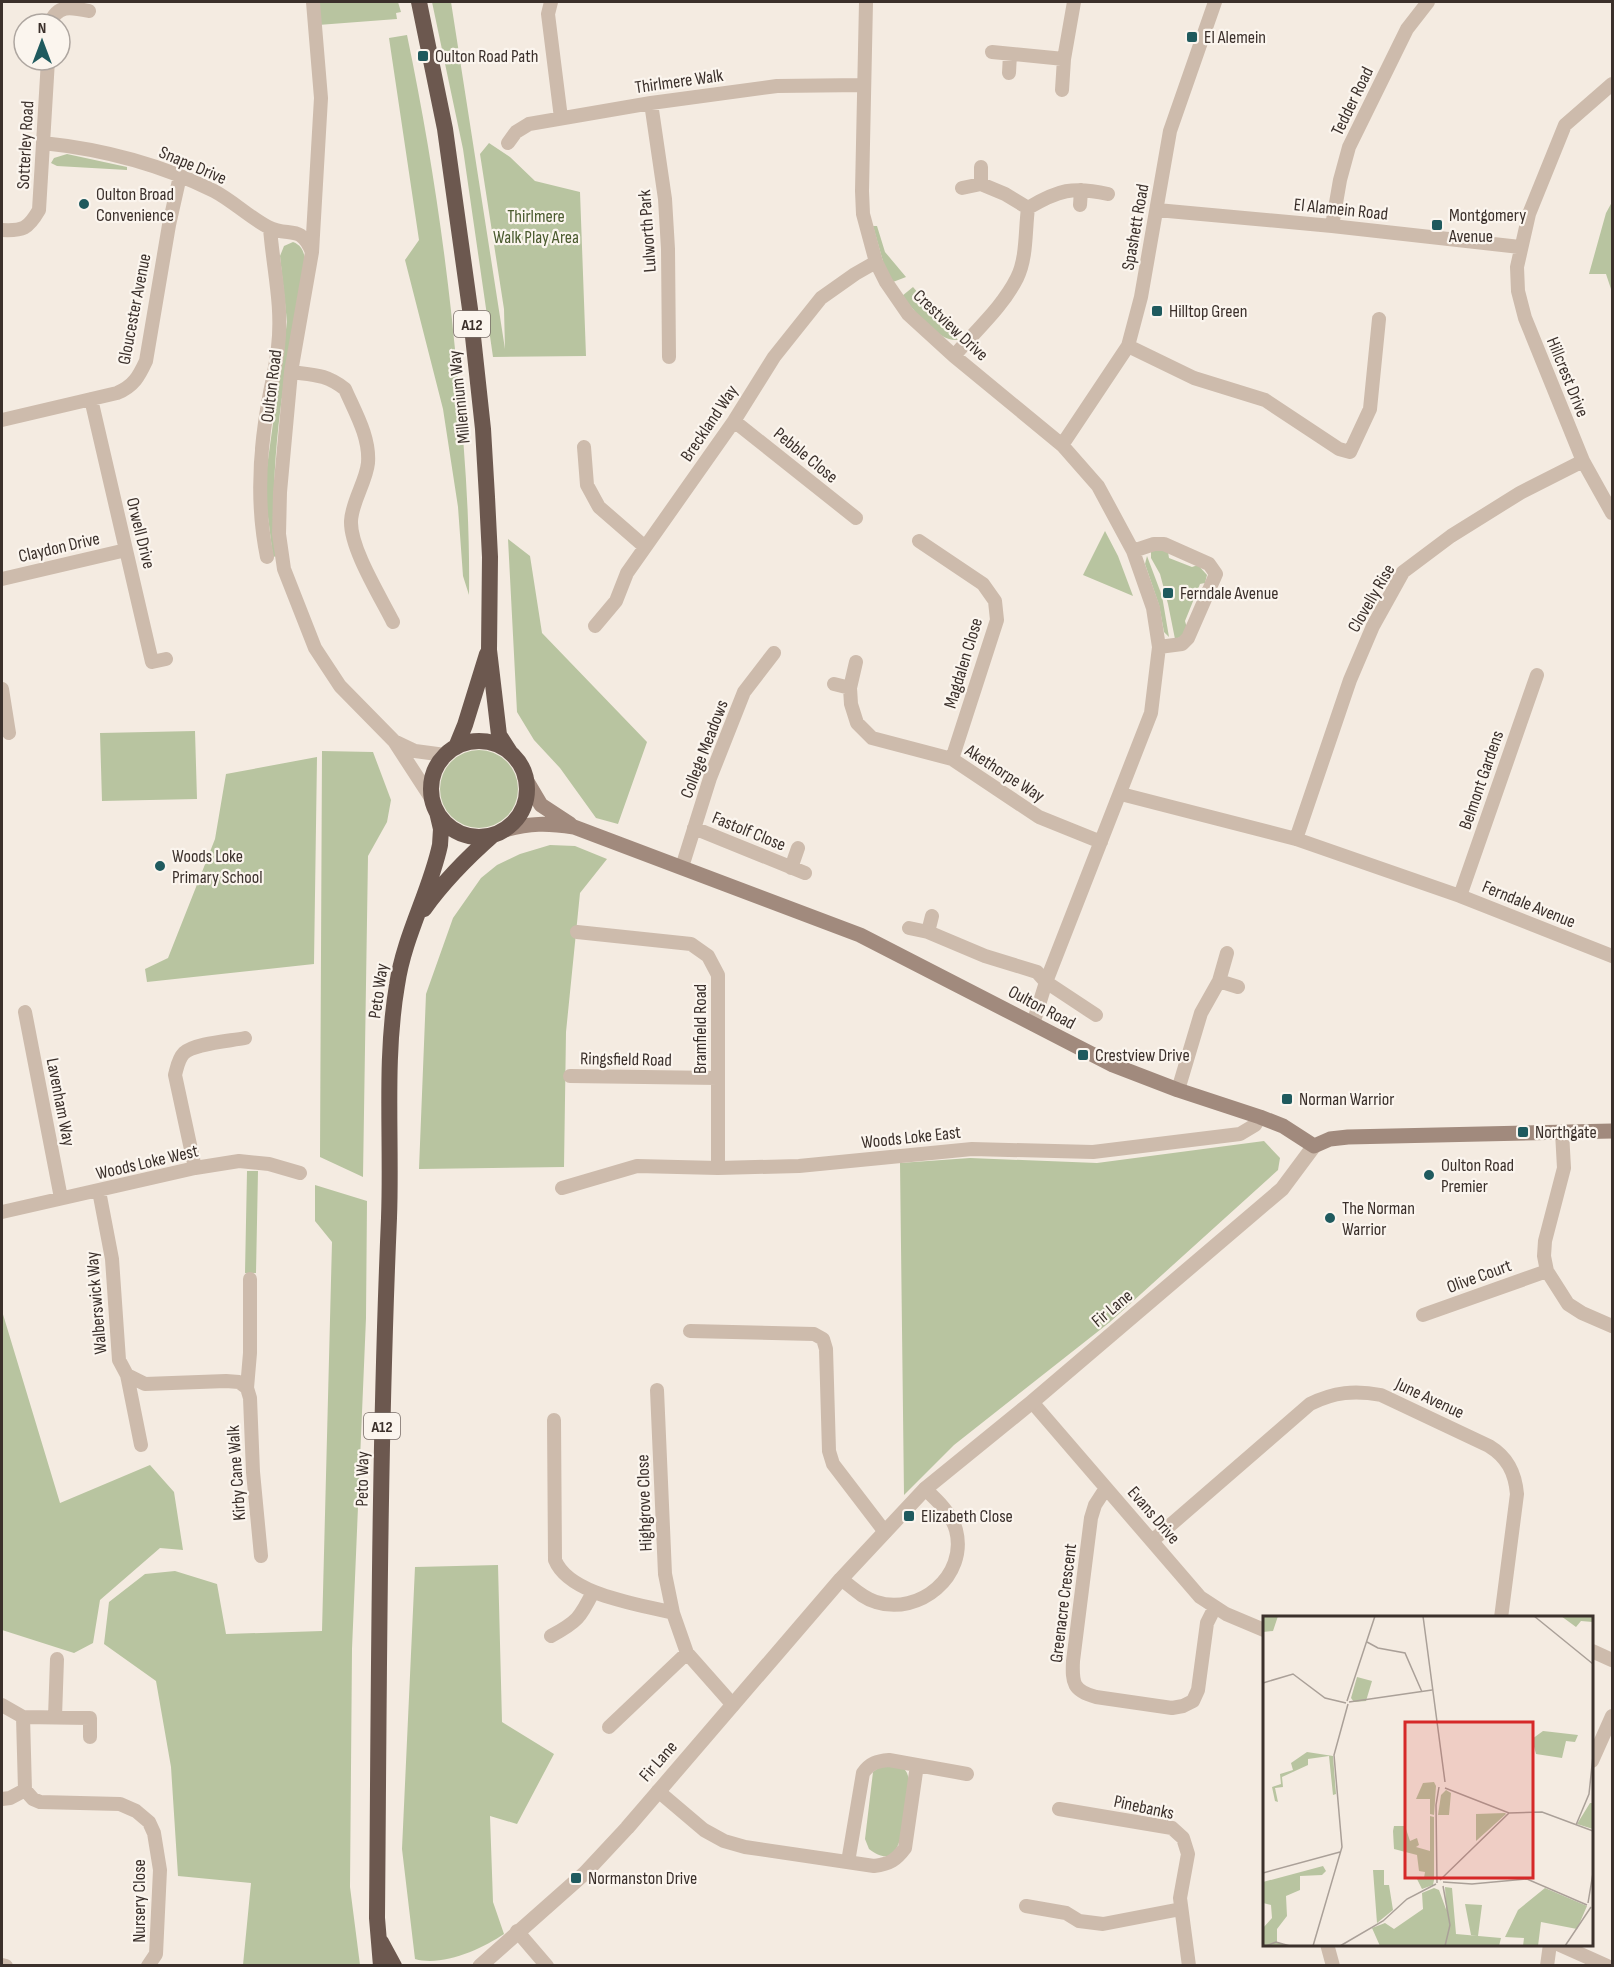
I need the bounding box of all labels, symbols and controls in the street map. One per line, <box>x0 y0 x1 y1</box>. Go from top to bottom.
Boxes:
north arrow <box>12 12 72 72</box>
text: N <box>38 19 46 38</box>
place label: El Alemein <box>1204 27 1266 48</box>
marker: El Alemein <box>1185 30 1199 44</box>
place label: Oulton Road Path <box>435 46 538 67</box>
marker: Oulton Road Path <box>416 49 430 63</box>
street label: Tedder Road <box>1327 64 1378 139</box>
street label: Thirlmere Walk <box>634 65 725 98</box>
street label: Sotterley Road <box>13 100 38 190</box>
street label: Snape Drive <box>156 142 230 189</box>
street label: Spashett Road <box>1118 182 1153 272</box>
place label: Oulton Broad Convenience <box>96 184 174 226</box>
street label: Lulworth Park <box>634 189 661 273</box>
street label: El Alamein Road <box>1293 194 1389 225</box>
marker: Oulton Broad Convenience <box>77 197 91 211</box>
place label: Montgomery Avenue <box>1448 205 1526 247</box>
park label: Thirlmere Walk Play Area <box>493 206 579 248</box>
marker: Montgomery Avenue <box>1430 218 1444 232</box>
street label: Gloucester Avenue <box>113 252 156 366</box>
street label: Crestview Drive <box>909 285 992 365</box>
place label: Hilltop Green <box>1169 301 1247 322</box>
marker: Hilltop Green <box>1150 304 1164 318</box>
road number: A12 <box>454 311 490 337</box>
street label: Hillcrest Drive <box>1542 334 1593 420</box>
street label: Oulton Road <box>257 348 286 424</box>
street label: Millennium Way <box>444 349 475 445</box>
street label: Breckland Way <box>676 381 743 465</box>
street label: Pebble Close <box>769 423 842 488</box>
street label: Orwell Drive <box>122 495 159 571</box>
street label: Claydon Drive <box>16 528 102 567</box>
street label: Clovelly Rise <box>1344 560 1399 636</box>
place label: Ferndale Avenue <box>1180 583 1279 604</box>
marker: Ferndale Avenue <box>1161 586 1175 600</box>
street label: Magdalen Close <box>940 615 987 711</box>
street label: College Meadows <box>676 697 733 801</box>
street label: Belmont Gardens <box>1455 728 1508 832</box>
street label: Akethorpe Way <box>960 740 1048 807</box>
street label: Fastolf Close <box>709 807 789 856</box>
place label: Woods Loke Primary School <box>172 846 263 888</box>
marker: Woods Loke Primary School <box>153 859 167 873</box>
street label: Ferndale Avenue <box>1479 876 1578 933</box>
street label: Peto Way <box>364 962 393 1020</box>
street label: Oulton Road <box>1005 981 1079 1034</box>
street label: Bramfield Road <box>690 984 711 1074</box>
place label: Crestview Drive <box>1095 1045 1190 1066</box>
street label: Ringsfield Road <box>580 1048 672 1071</box>
marker: Crestview Drive <box>1076 1048 1090 1062</box>
street label: Lavenham Way <box>42 1056 79 1148</box>
place label: Norman Warrior <box>1299 1089 1394 1110</box>
marker: Norman Warrior <box>1280 1092 1294 1106</box>
street label: Woods Loke East <box>860 1122 962 1153</box>
place label: Northgate <box>1535 1122 1597 1143</box>
marker: Northgate <box>1516 1125 1530 1139</box>
street label: Woods Loke West <box>94 1140 201 1184</box>
place label: Oulton Road Premier <box>1441 1155 1514 1197</box>
marker: Oulton Road Premier <box>1422 1168 1436 1182</box>
place label: The Norman Warrior <box>1342 1198 1415 1240</box>
marker: The Norman Warrior <box>1323 1211 1337 1225</box>
street label: Walberswick Way <box>82 1251 111 1355</box>
street label: Olive Court <box>1444 1255 1515 1298</box>
street label: Fir Lane <box>1088 1285 1137 1332</box>
street label: June Avenue <box>1391 1373 1467 1423</box>
road number: A12 <box>364 1413 400 1439</box>
street label: Kirby Cane Walk <box>223 1425 250 1521</box>
street label: Peto Way <box>352 1451 373 1507</box>
street label: Highgrove Close <box>632 1454 657 1552</box>
street label: Evans Drive <box>1123 1482 1184 1548</box>
place label: Elizabeth Close <box>921 1506 1013 1527</box>
marker: Elizabeth Close <box>902 1509 916 1523</box>
street label: Greenacre Crescent <box>1046 1542 1081 1664</box>
inset map <box>1263 1616 1593 1946</box>
street label: Fir Lane <box>635 1737 682 1786</box>
street label: Pinebanks <box>1112 1791 1176 1824</box>
street label: Nursery Close <box>129 1859 150 1943</box>
place label: Normanston Drive <box>588 1868 697 1889</box>
marker: Normanston Drive <box>569 1871 583 1885</box>

